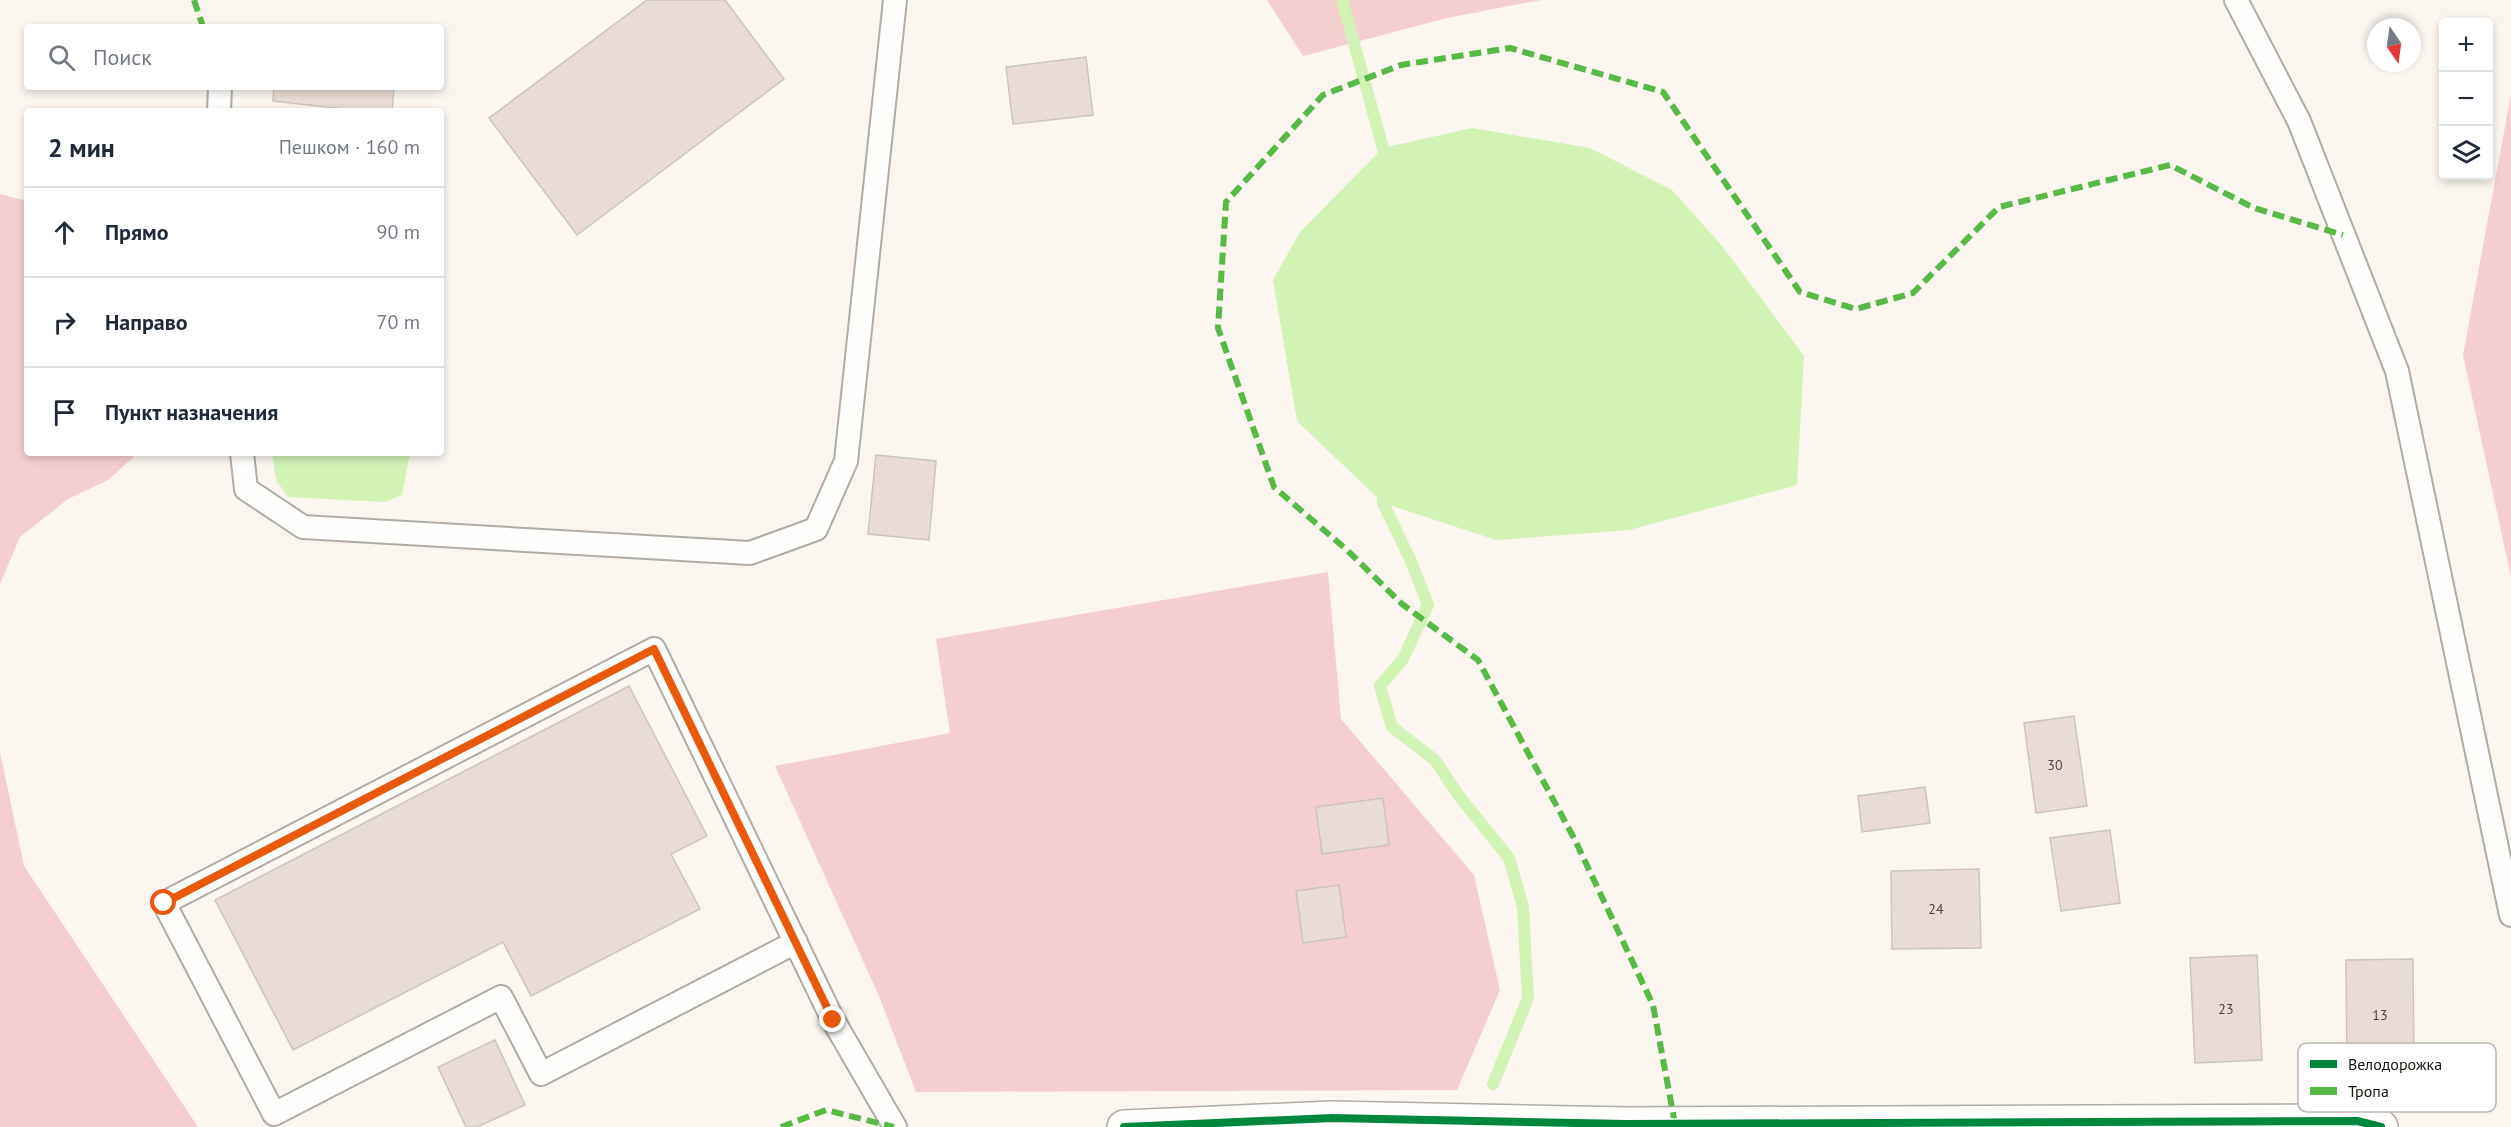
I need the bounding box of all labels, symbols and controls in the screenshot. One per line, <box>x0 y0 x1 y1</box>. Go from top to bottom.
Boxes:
north arrow <box>2367 18 2421 72</box>
map controls <box>2439 18 2493 180</box>
button: + <box>2439 18 2493 72</box>
search box <box>24 24 444 90</box>
icon: search <box>45 41 78 74</box>
text: Поиск <box>93 43 152 71</box>
button: − <box>2439 72 2493 126</box>
button: layers <box>2439 126 2493 180</box>
text: 2 мин <box>48 131 115 164</box>
text: Пешком · 160 m <box>279 134 420 160</box>
icon: ahead <box>48 216 81 249</box>
text: Прямо <box>105 218 168 246</box>
text: 90 m <box>377 219 420 245</box>
icon: right <box>48 306 81 339</box>
text: Направо <box>105 308 188 336</box>
text: 70 m <box>377 309 420 335</box>
icon: arrive <box>48 396 81 429</box>
text: Пункт назначения <box>105 398 278 426</box>
house number: 30 <box>2047 756 2063 774</box>
route start <box>150 889 176 915</box>
house number: 24 <box>1928 900 1944 918</box>
house number: 23 <box>2218 1000 2234 1018</box>
route end <box>819 1006 845 1032</box>
house number: 13 <box>2372 1006 2388 1024</box>
legend <box>2298 1043 2496 1112</box>
text: Велодорожка <box>2348 1054 2442 1074</box>
text: Тропа <box>2348 1081 2389 1101</box>

